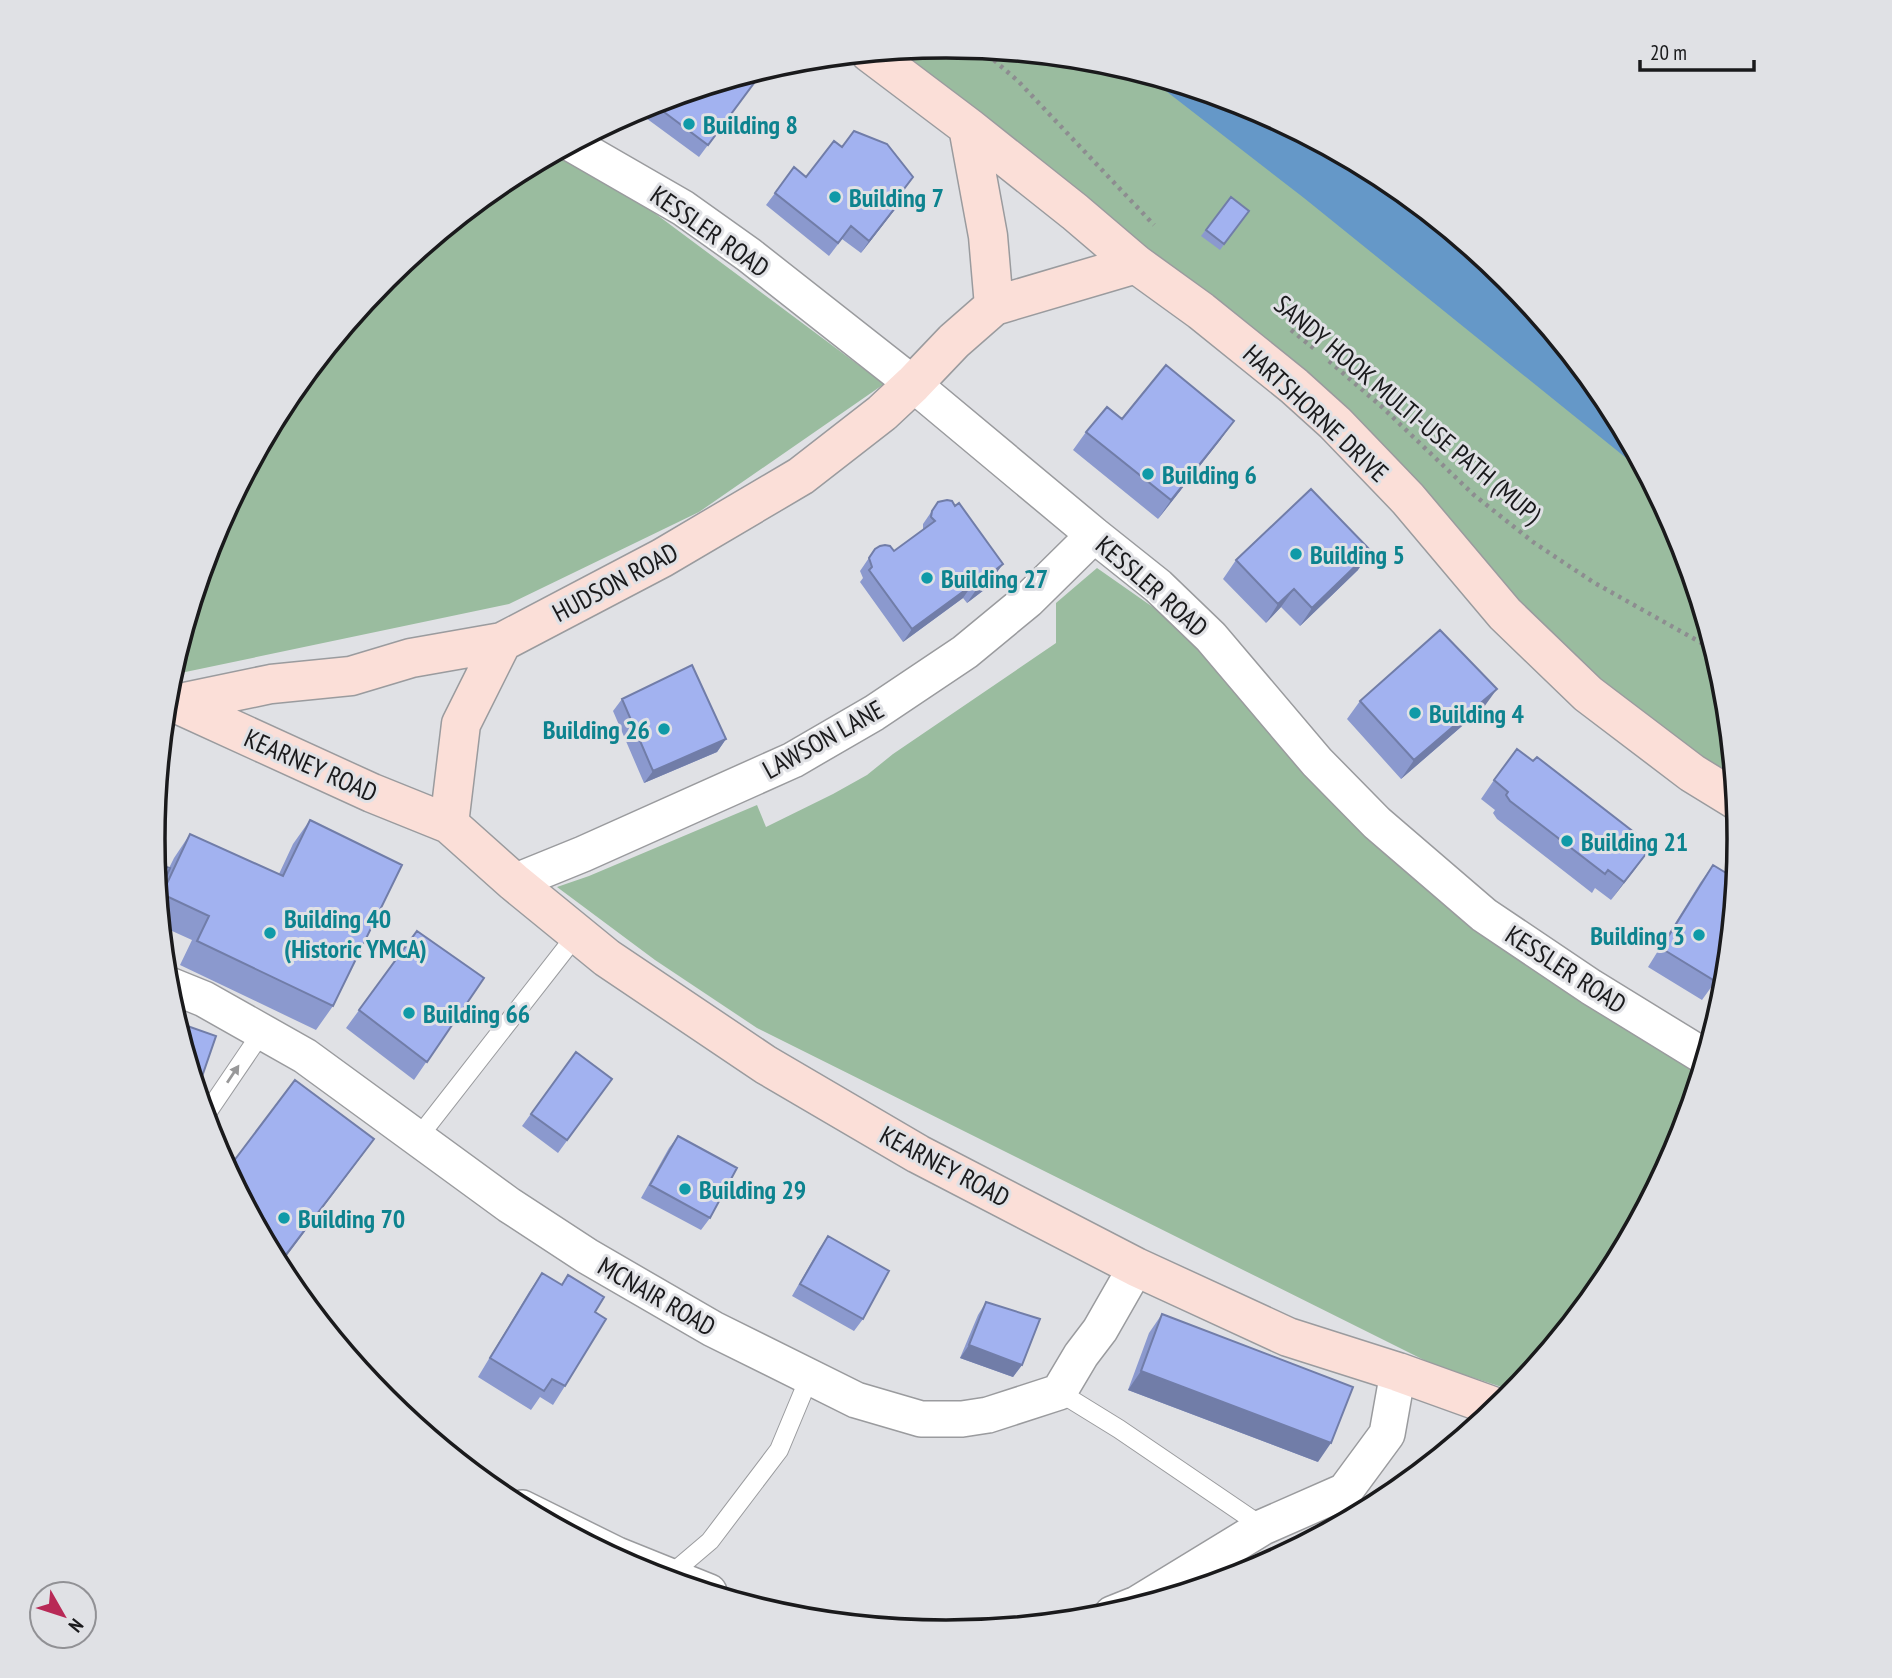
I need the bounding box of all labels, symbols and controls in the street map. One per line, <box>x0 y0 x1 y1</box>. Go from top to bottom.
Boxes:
scale bar <box>1640 28 1754 72</box>
text: 20 m <box>1650 39 1687 66</box>
place label: Building 8 <box>703 108 798 141</box>
marker: Building 8 <box>681 116 697 132</box>
street label: KESSLER ROAD <box>644 178 776 284</box>
place label: Building 7 <box>849 181 944 214</box>
marker: Building 7 <box>827 189 843 205</box>
street label: SANDY HOOK MULTI-USE PATH (MUP) <box>1268 288 1548 530</box>
street label: HARTSHORNE DRIVE <box>1236 337 1396 489</box>
place label: Building 6 <box>1162 458 1257 491</box>
marker: Building 6 <box>1140 466 1156 482</box>
street label: KESSLER ROAD <box>1089 528 1215 644</box>
street label: HUDSON ROAD <box>547 535 683 629</box>
place label: Building 5 <box>1310 538 1405 571</box>
marker: Building 5 <box>1288 546 1304 562</box>
place label: Building 27 <box>941 562 1048 595</box>
marker: Building 27 <box>919 570 935 586</box>
street label: LAWSON LANE <box>757 692 889 786</box>
place label: Building 4 <box>1429 697 1524 730</box>
marker: Building 4 <box>1407 705 1423 721</box>
place label: Building 26 <box>543 713 650 746</box>
street label: KEARNEY ROAD <box>239 721 383 809</box>
marker: Building 26 <box>656 721 672 737</box>
place label: Building 21 <box>1581 825 1688 858</box>
marker: Building 21 <box>1559 833 1575 849</box>
place label: Building 40 (Historic YMCA) <box>284 902 427 965</box>
street label: KESSLER ROAD <box>1499 918 1633 1020</box>
place label: Building 3 <box>1590 919 1685 952</box>
marker: Building 40 (Historic YMCA) <box>262 925 278 941</box>
marker: Building 3 <box>1691 927 1707 943</box>
place label: Building 66 <box>423 997 530 1030</box>
marker: Building 66 <box>401 1005 417 1021</box>
one-way arrow <box>226 1065 240 1083</box>
street label: KEARNEY ROAD <box>874 1118 1016 1214</box>
place label: Building 29 <box>699 1173 806 1206</box>
marker: Building 29 <box>677 1181 693 1197</box>
place label: Building 70 <box>298 1202 405 1235</box>
marker: Building 70 <box>276 1210 292 1226</box>
street label: MCNAIR ROAD <box>592 1249 722 1343</box>
north arrow <box>28 1580 98 1650</box>
text: N <box>64 1614 89 1637</box>

